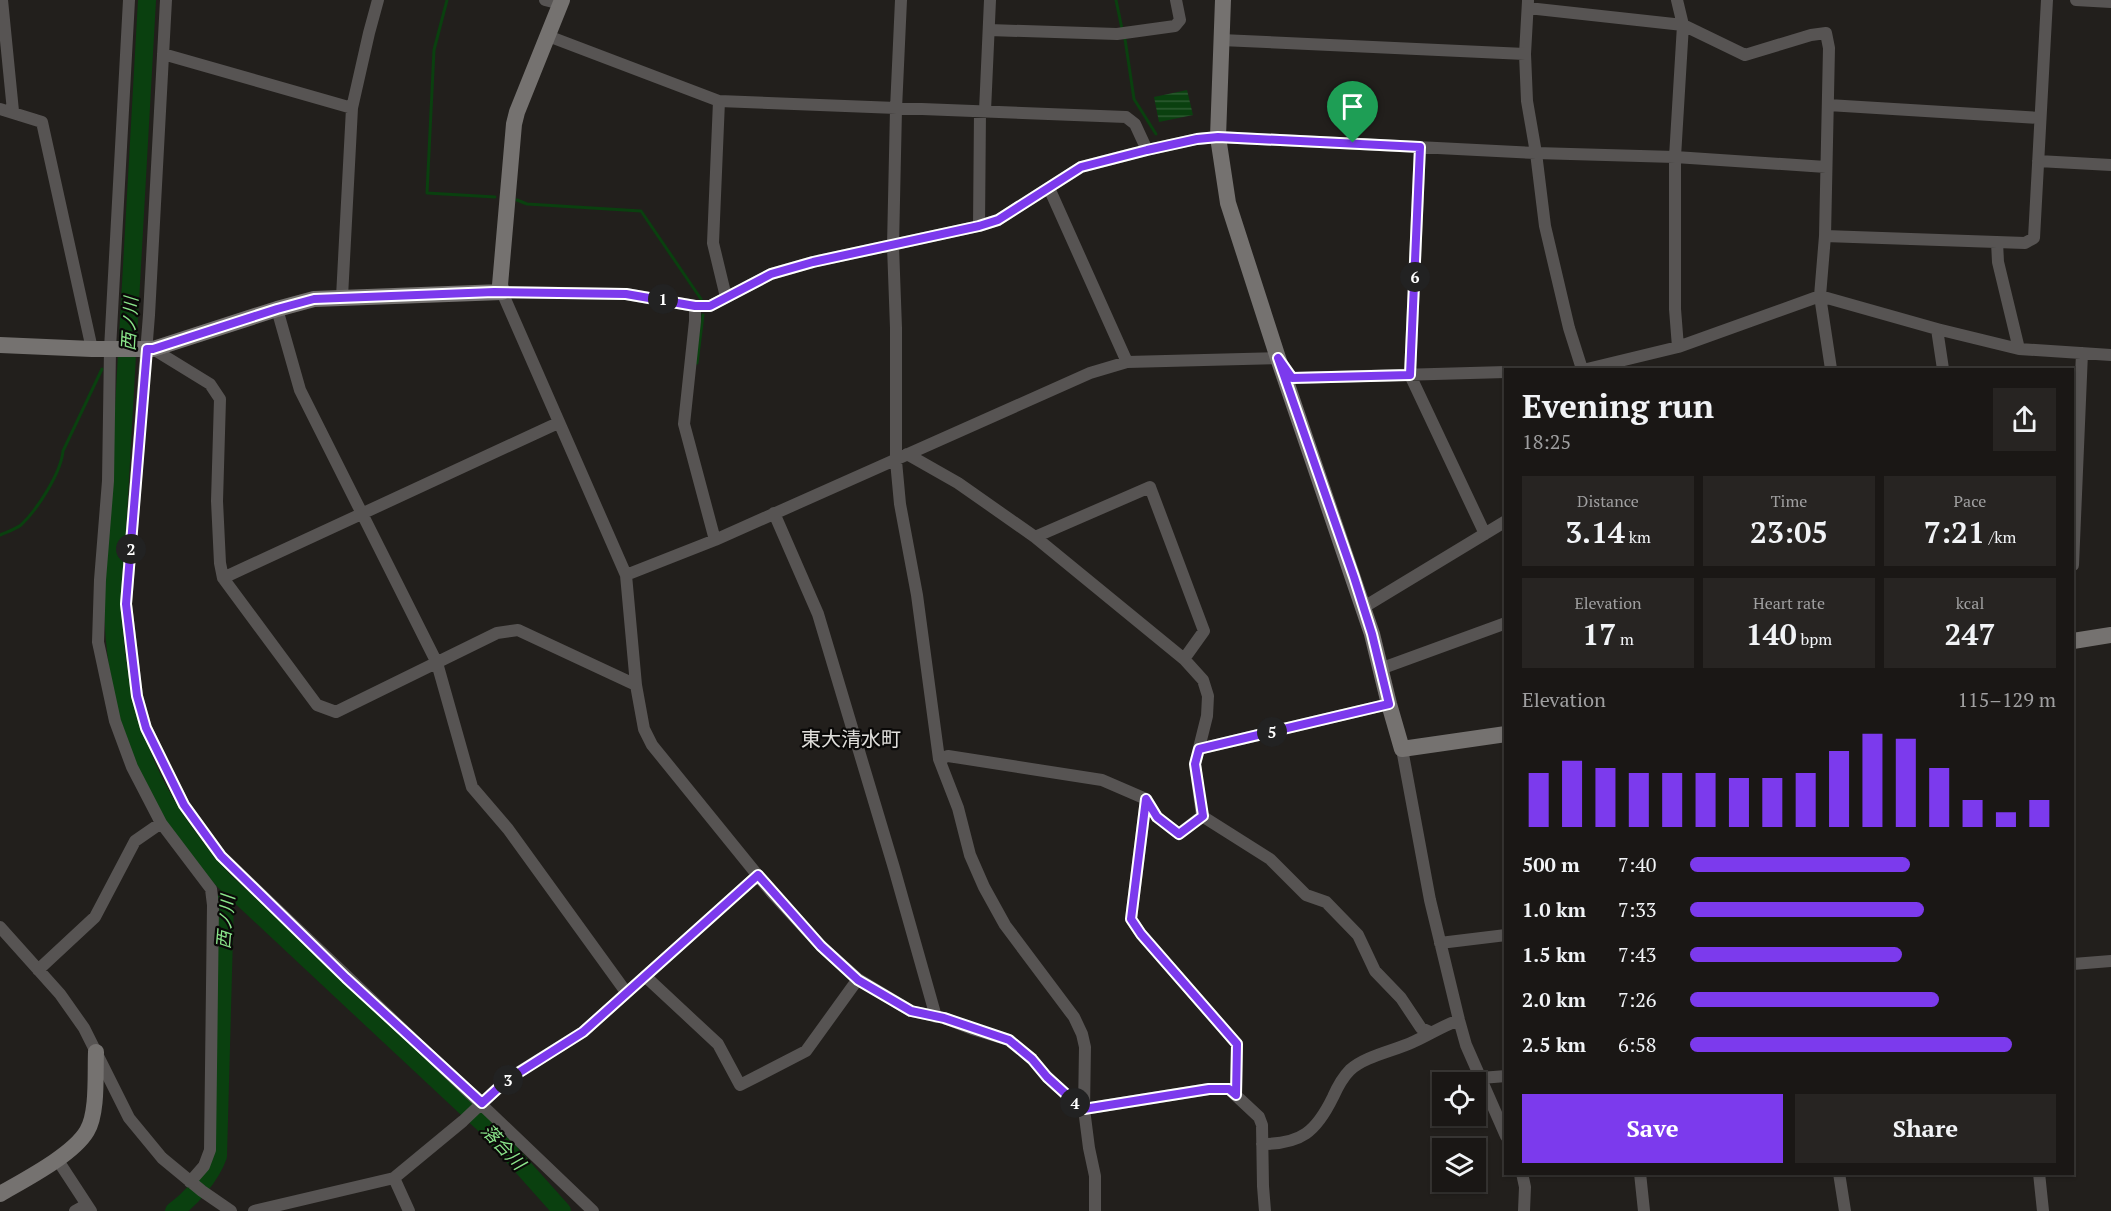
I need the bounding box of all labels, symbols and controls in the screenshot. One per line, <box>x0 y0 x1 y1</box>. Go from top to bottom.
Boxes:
pin <box>1327 81 1378 143</box>
icon: arrive <box>1336 90 1369 123</box>
pin: 6 <box>1400 262 1430 292</box>
text: 6 <box>1410 266 1420 288</box>
pin: 1 <box>648 284 678 314</box>
text: 1 <box>658 288 668 310</box>
water label: 西ノ川 <box>116 294 143 352</box>
text: Evening run <box>1522 384 1714 427</box>
button: share <box>1993 388 2056 451</box>
text: 18:25 <box>1522 428 1571 455</box>
text: Distance <box>1577 490 1639 512</box>
text: Time <box>1771 490 1807 512</box>
text: Pace <box>1954 490 1986 512</box>
text: 3.14 <box>1565 512 1625 552</box>
text: 23:05 <box>1750 512 1828 552</box>
text: 7:21 <box>1924 512 1985 552</box>
text: km <box>1625 526 1651 548</box>
text: /km <box>1985 526 2016 548</box>
pin: 2 <box>116 534 146 564</box>
text: 2 <box>126 538 136 560</box>
text: Elevation <box>1574 592 1642 614</box>
text: Heart rate <box>1753 592 1825 614</box>
text: kcal <box>1956 592 1984 614</box>
text: 17 <box>1582 614 1616 654</box>
text: 140 <box>1746 614 1797 654</box>
text: 247 <box>1945 614 1995 654</box>
text: m <box>1616 628 1634 650</box>
text: bpm <box>1797 628 1832 650</box>
text: Elevation <box>1522 686 1606 713</box>
text: 115–129 m <box>1957 686 2056 713</box>
pin: 5 <box>1257 717 1287 747</box>
text: 5 <box>1267 721 1277 743</box>
district label: 東大清水町 <box>801 725 901 752</box>
text: 500 m <box>1522 851 1580 878</box>
text: 7:40 <box>1618 851 1657 878</box>
water label: 西ノ川 <box>211 892 239 950</box>
text: 1.0 km <box>1522 896 1586 923</box>
text: 7:33 <box>1618 896 1657 923</box>
text: 1.5 km <box>1522 941 1586 968</box>
text: 7:43 <box>1618 941 1657 968</box>
text: 2.0 km <box>1522 986 1586 1013</box>
text: 7:26 <box>1618 986 1657 1013</box>
text: 2.5 km <box>1522 1031 1586 1058</box>
text: 6:58 <box>1618 1031 1657 1058</box>
pin: 3 <box>493 1065 523 1095</box>
text: 3 <box>503 1069 513 1091</box>
map controls <box>1432 1072 1486 1192</box>
button: locate <box>1432 1072 1486 1126</box>
pin: 4 <box>1060 1088 1090 1118</box>
text: 4 <box>1070 1092 1080 1114</box>
button: Save <box>1522 1094 1783 1163</box>
button: Share <box>1795 1094 2056 1163</box>
water label: 落合川 <box>477 1118 532 1176</box>
button: layers <box>1432 1138 1486 1192</box>

